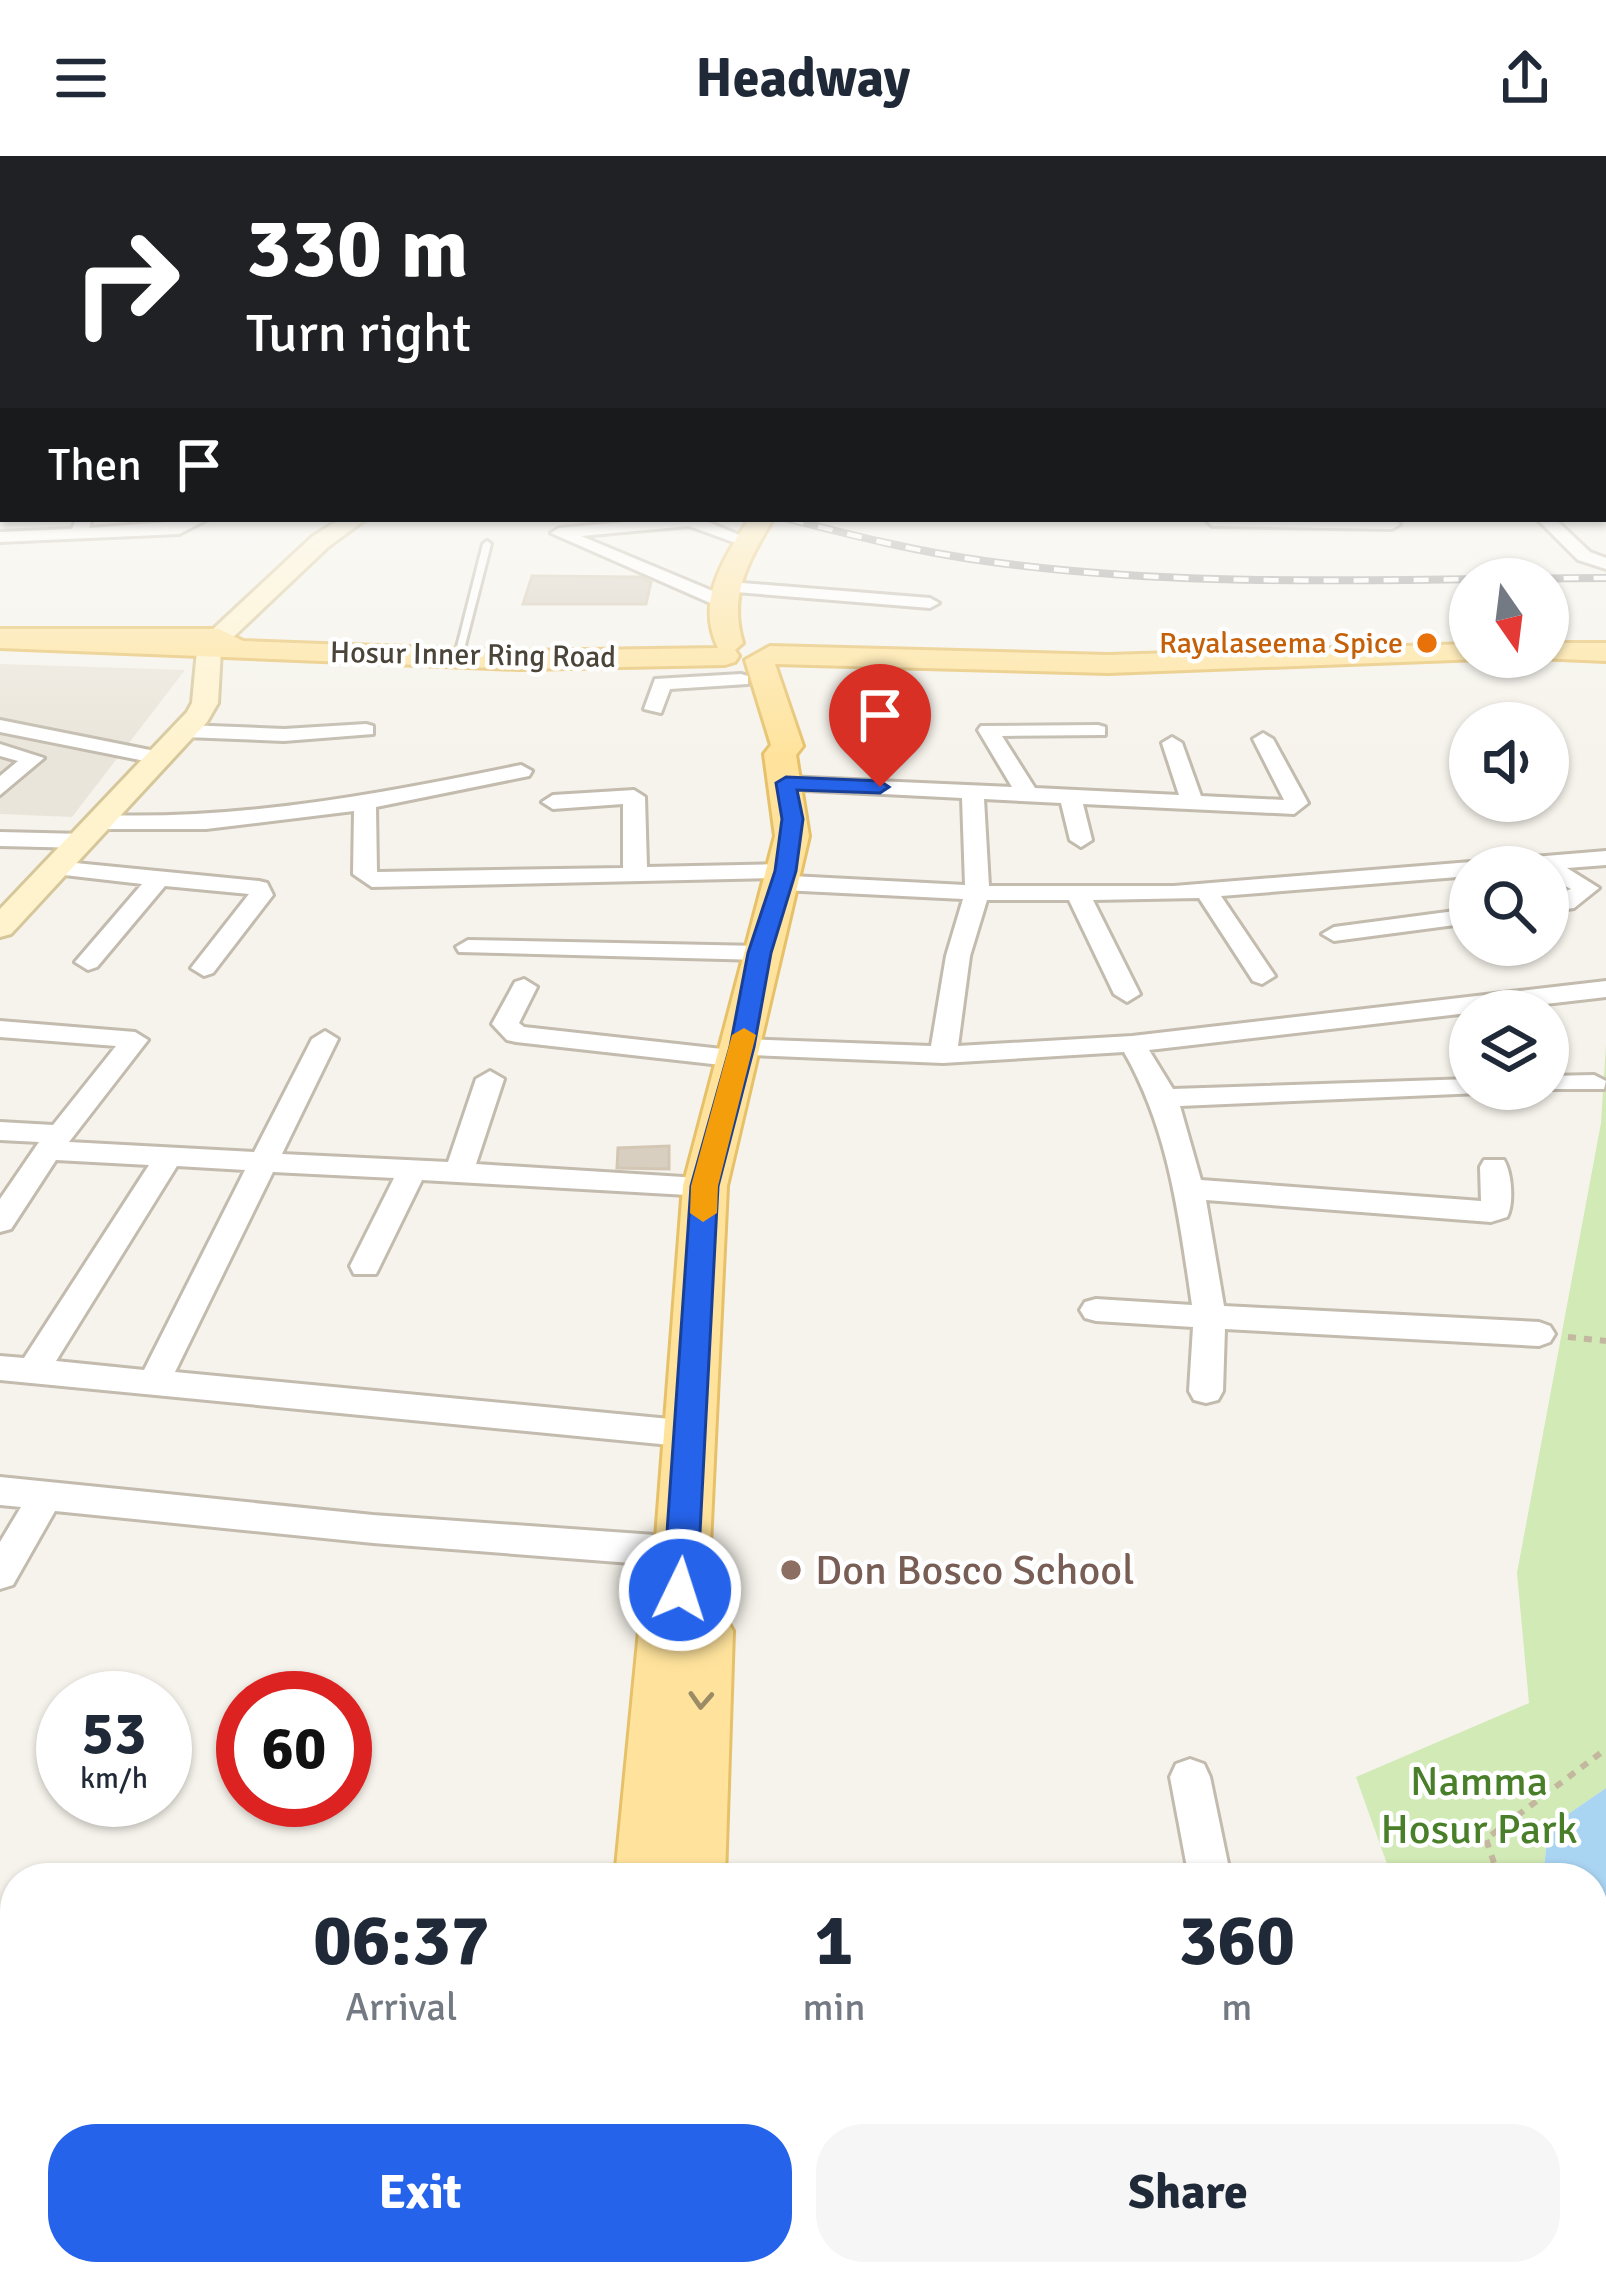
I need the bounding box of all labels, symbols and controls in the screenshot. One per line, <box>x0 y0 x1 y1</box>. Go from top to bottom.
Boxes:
icon: menu <box>48 45 114 111</box>
text: Headway <box>696 45 910 112</box>
icon: share <box>1492 45 1558 111</box>
text: 330 m <box>246 197 468 301</box>
icon: right <box>48 204 204 360</box>
text: Turn right <box>246 300 471 367</box>
icon: arrive <box>166 432 232 498</box>
text: Then <box>48 438 142 493</box>
north arrow <box>1449 558 1569 678</box>
map controls <box>1449 558 1569 1110</box>
place label: Rayalaseema Spice <box>1159 625 1403 662</box>
marker: Rayalaseema Spice <box>1414 630 1440 656</box>
street label: Hosur Inner Ring Road <box>330 634 616 676</box>
pin <box>829 664 931 787</box>
icon: arrive <box>847 682 913 748</box>
button: sound <box>1449 702 1569 822</box>
button: search <box>1449 846 1569 966</box>
button: layers <box>1449 990 1569 1110</box>
position arrow <box>617 1527 743 1653</box>
place label: Don Bosco School <box>815 1545 1134 1596</box>
marker: Don Bosco School <box>778 1557 804 1583</box>
speed limit sign: 60 <box>216 1671 372 1827</box>
one-way arrow <box>688 1691 714 1710</box>
text: 53 <box>82 1697 146 1771</box>
park label: Namma Hosur Park <box>1381 1756 1577 1855</box>
text: km/h <box>80 1760 148 1797</box>
text: 06:37 <box>313 1896 490 1985</box>
text: 1 <box>815 1896 853 1985</box>
text: 360 <box>1178 1896 1295 1985</box>
text: Arrival <box>345 1983 457 2031</box>
text: min <box>803 1983 866 2031</box>
text: m <box>1221 1983 1252 2031</box>
button: Exit <box>48 2124 792 2262</box>
button: Share <box>816 2124 1560 2262</box>

